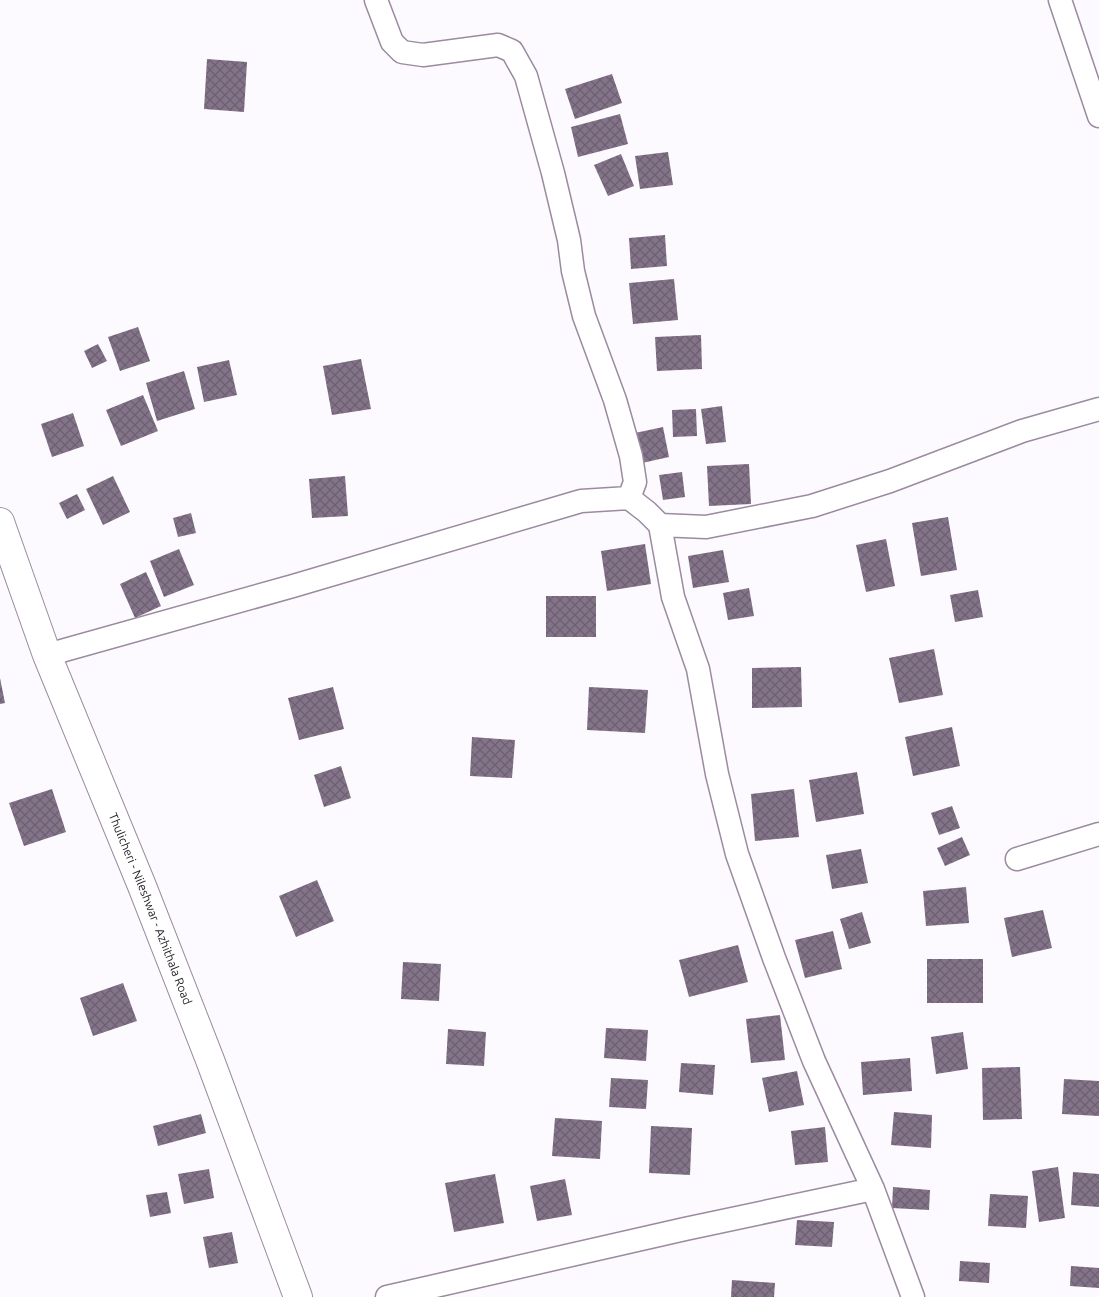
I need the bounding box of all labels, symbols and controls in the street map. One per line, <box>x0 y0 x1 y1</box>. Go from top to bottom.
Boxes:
street label: Thulicheri - Nileshwar - Azhithala Road <box>107 811 195 1006</box>

